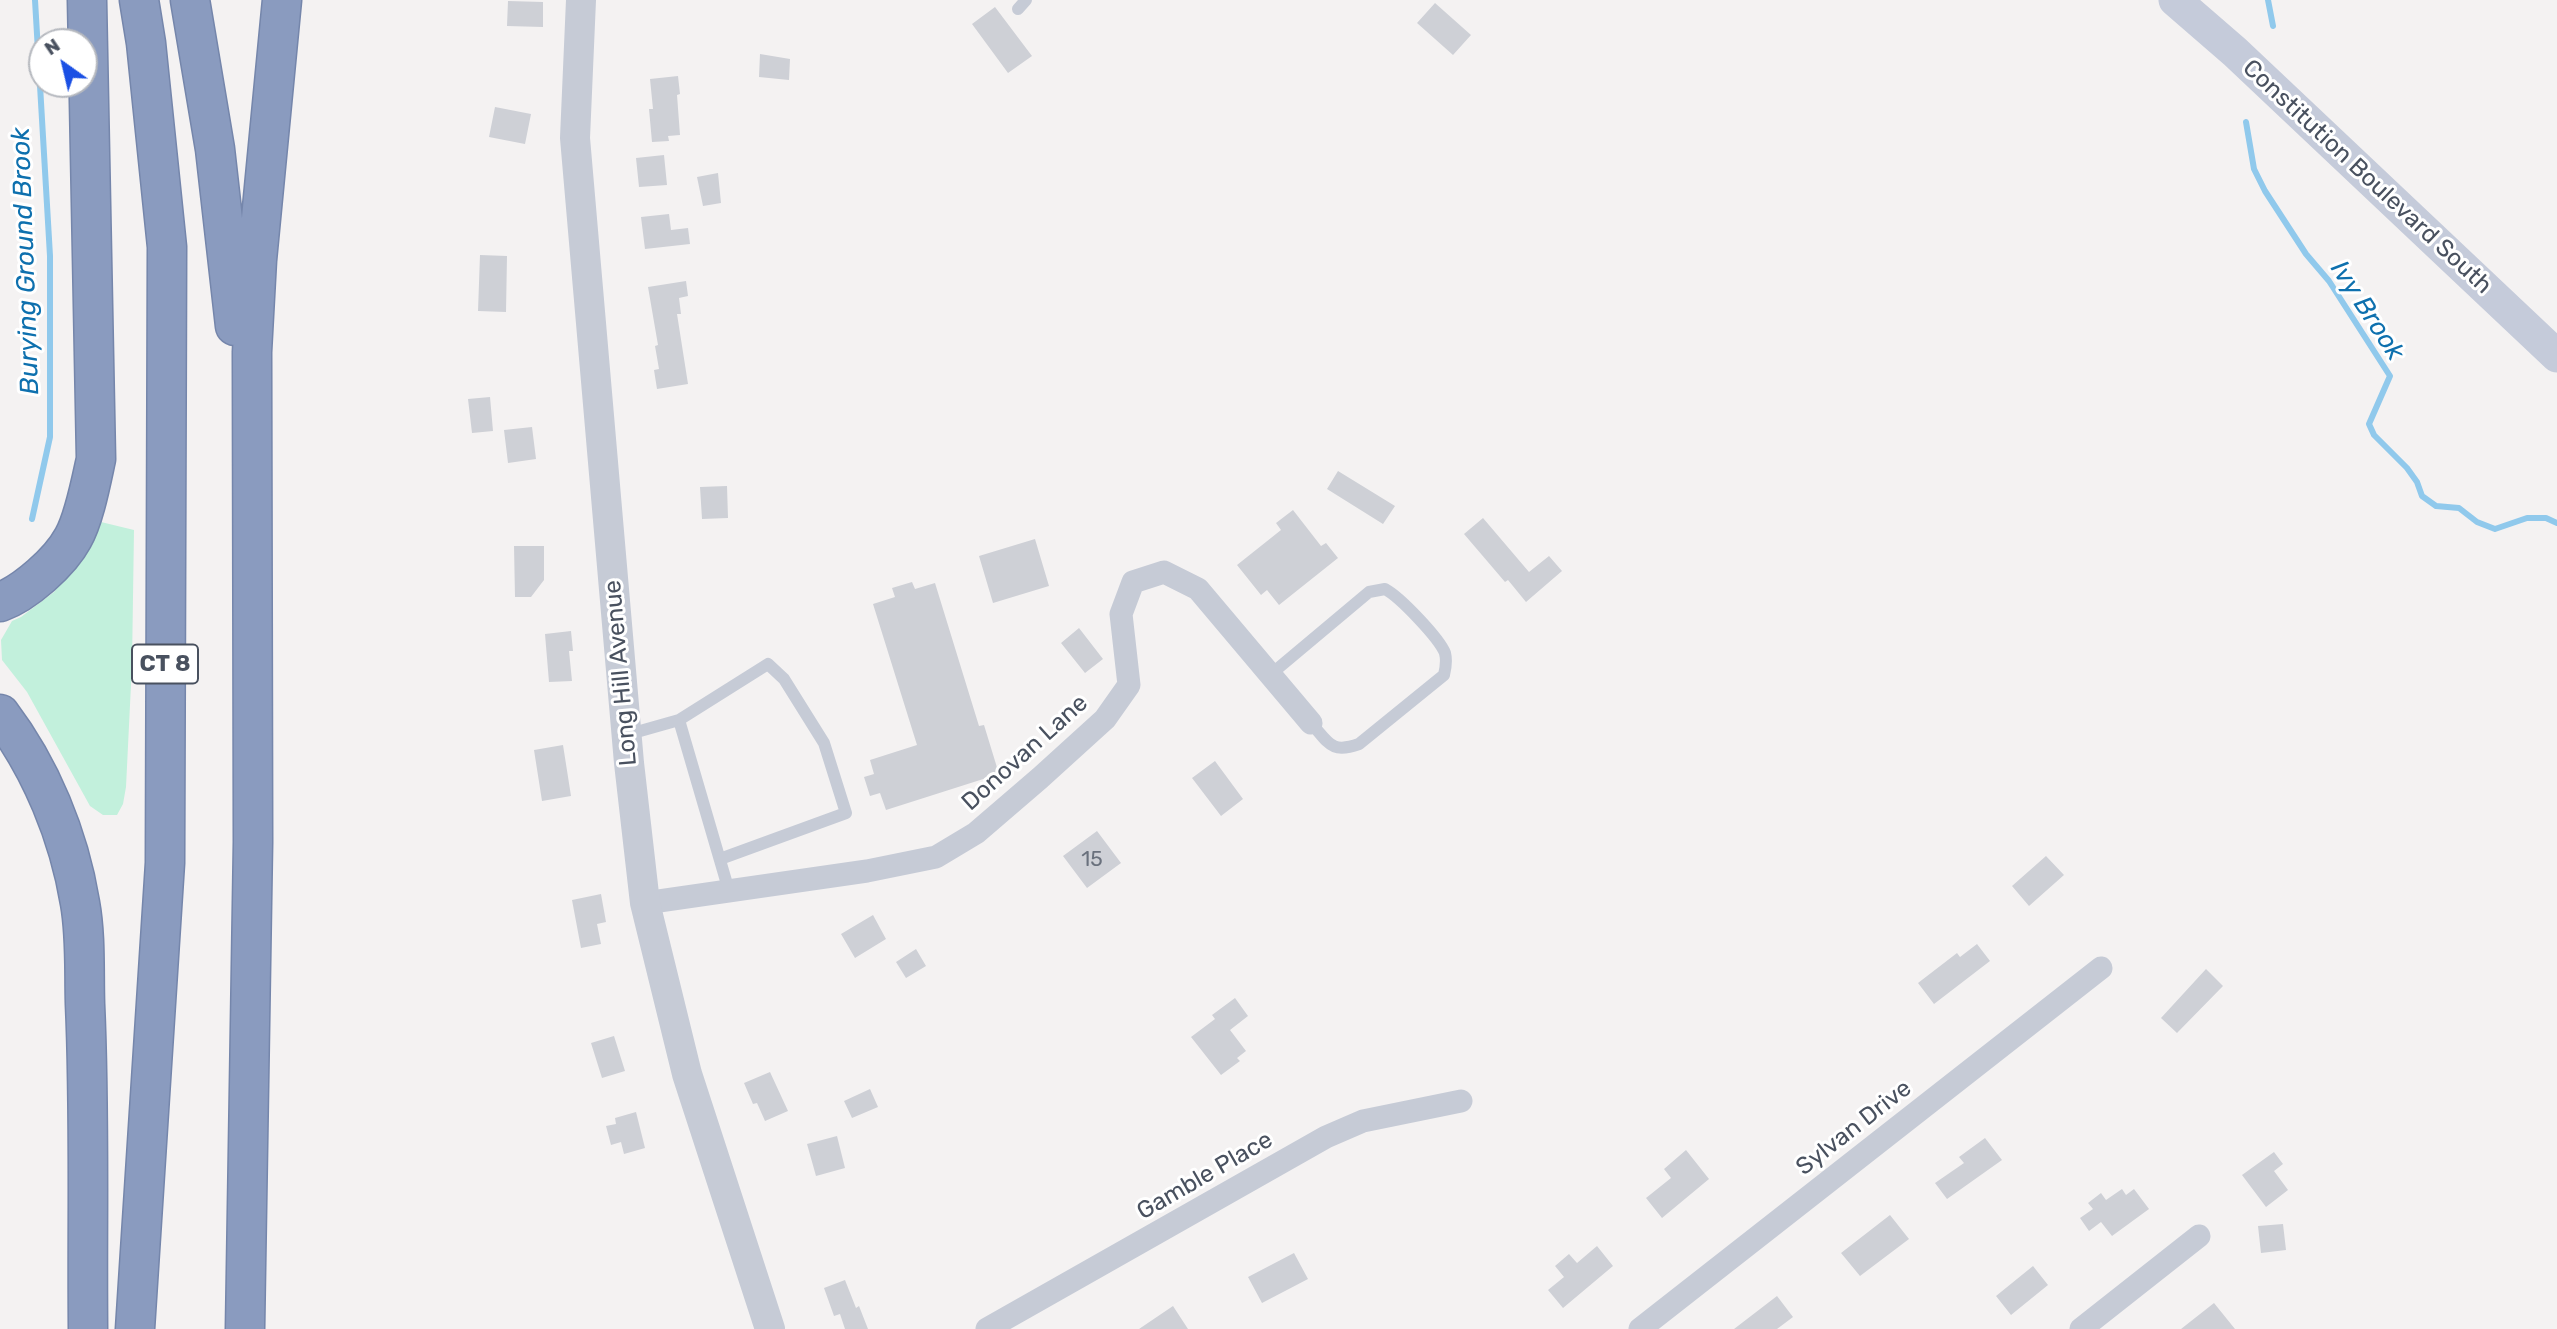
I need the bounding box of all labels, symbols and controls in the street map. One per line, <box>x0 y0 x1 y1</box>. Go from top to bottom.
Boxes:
north arrow <box>28 28 98 98</box>
text: N <box>40 33 64 60</box>
street label: Constitution Boulevard South <box>2236 54 2498 300</box>
water label: Burying Ground Brook <box>6 127 46 395</box>
water label: Ivy Brook <box>2323 255 2411 367</box>
street label: Long Hill Avenue <box>599 579 643 767</box>
road number: CT 8 <box>132 644 198 684</box>
street label: Donovan Lane <box>956 689 1094 817</box>
house number: 15 <box>1081 847 1103 873</box>
street label: Sylvan Drive <box>1791 1074 1917 1182</box>
street label: Gamble Place <box>1132 1126 1278 1226</box>

